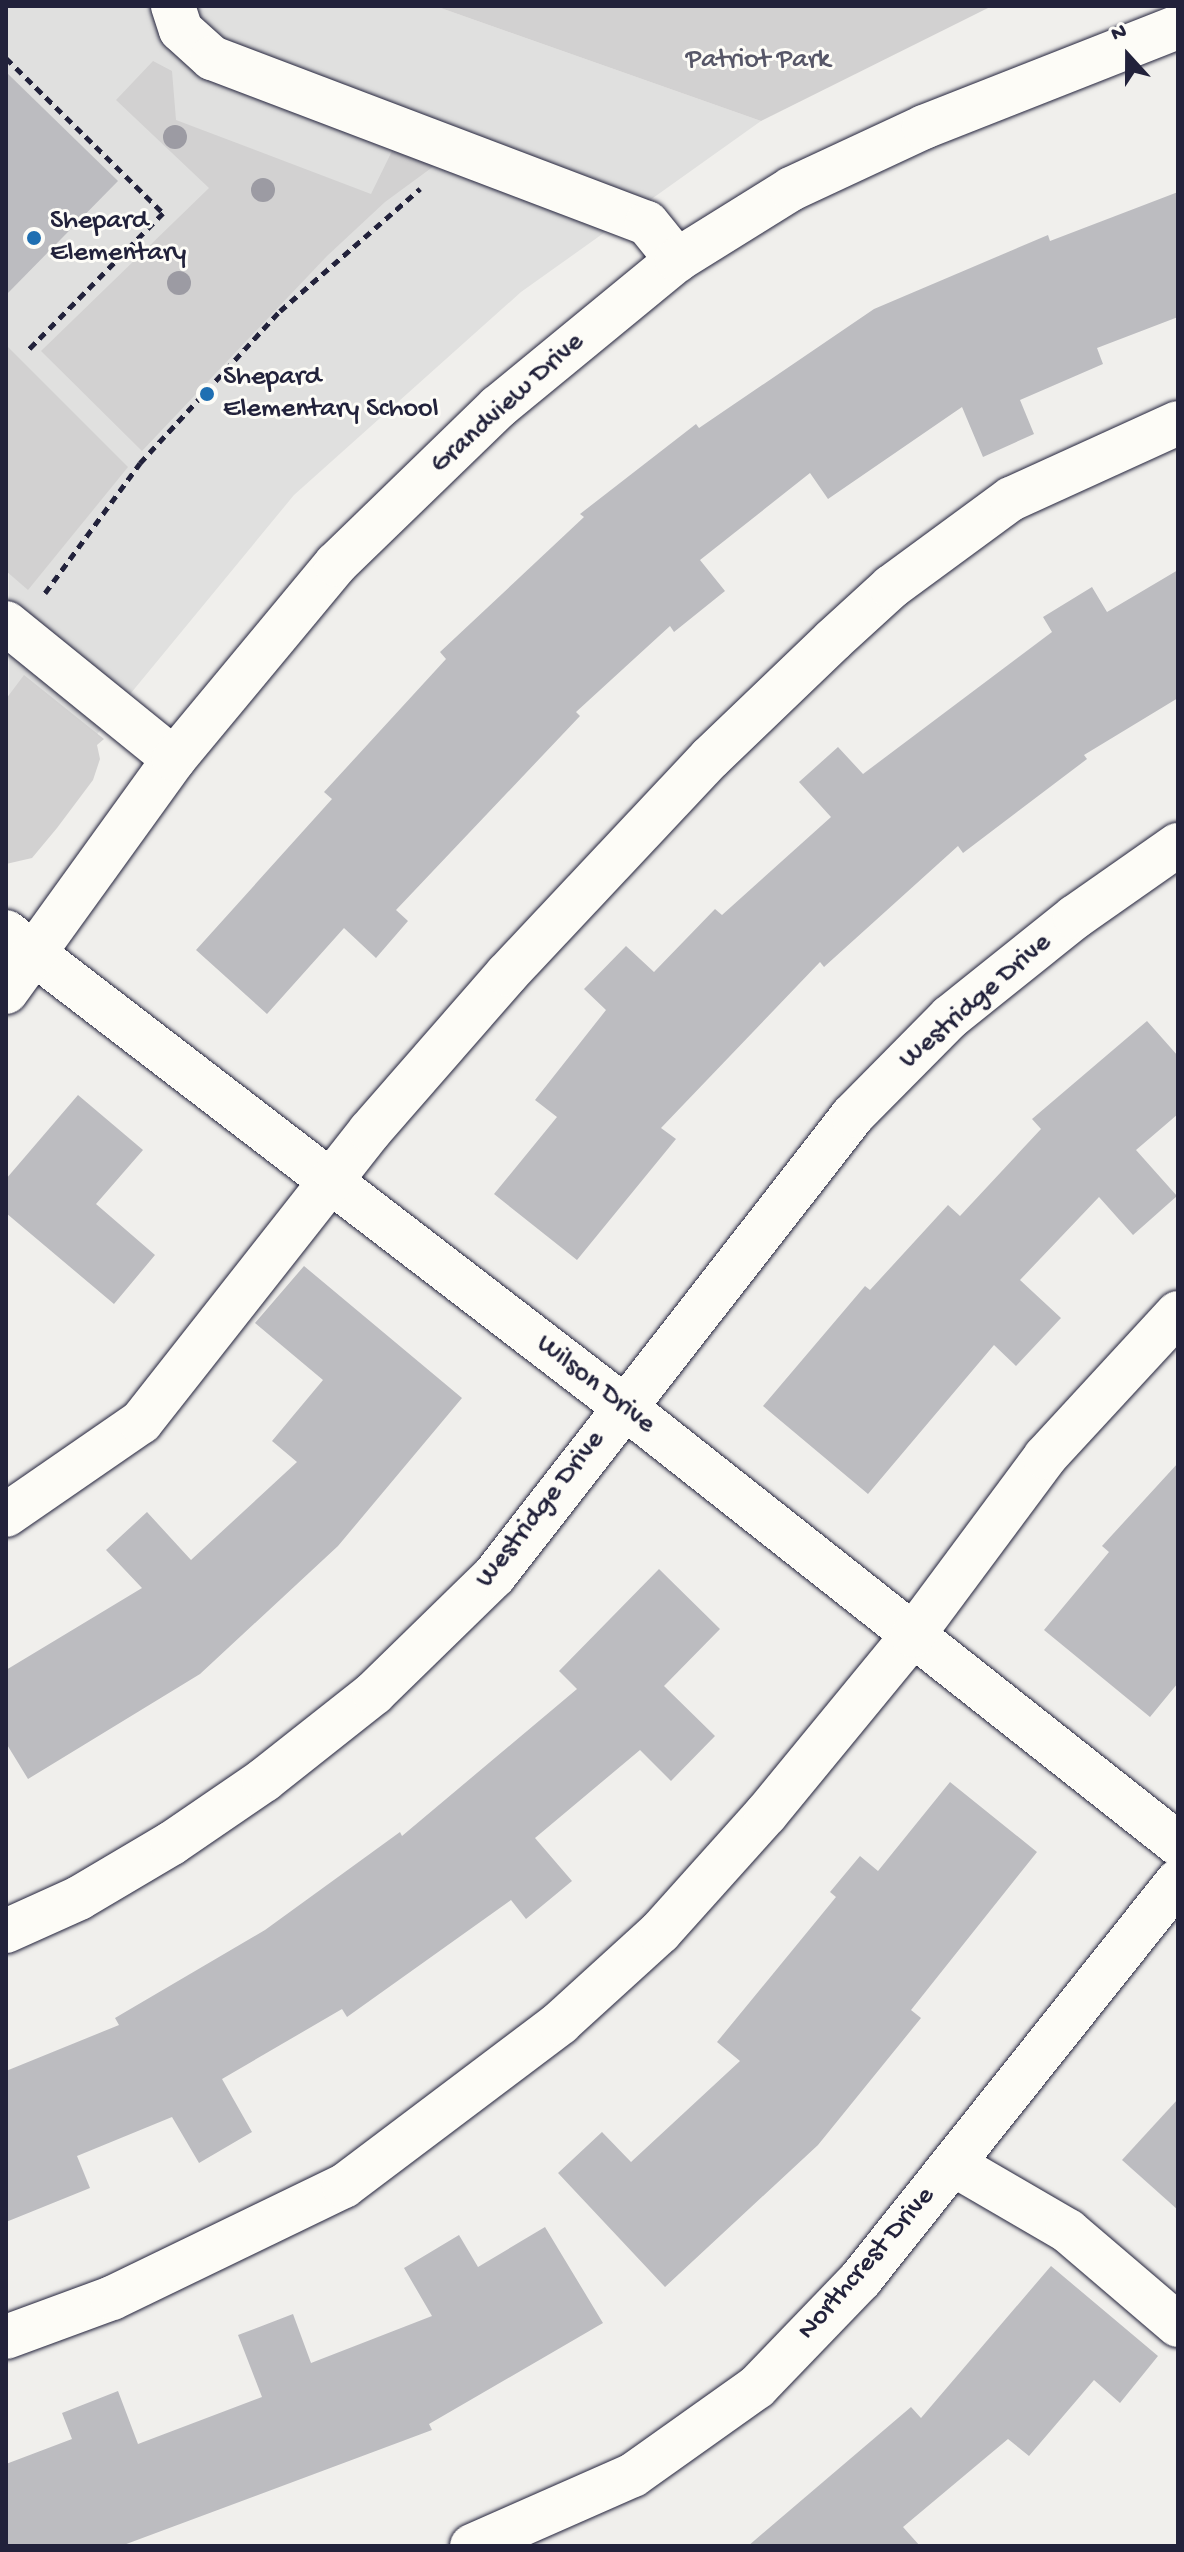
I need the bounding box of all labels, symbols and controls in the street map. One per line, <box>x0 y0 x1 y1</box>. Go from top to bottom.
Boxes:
north arrow <box>1088 16 1168 96</box>
text: N <box>1108 19 1131 48</box>
park label: Patriot Park <box>686 44 830 78</box>
place label: Shepard Elementary <box>50 205 186 271</box>
marker: Shepard Elementary <box>25 229 43 247</box>
street label: Grandview Drive <box>424 326 592 482</box>
place label: Shepard Elementary School <box>223 361 439 427</box>
marker: Shepard Elementary School <box>198 385 216 403</box>
street label: Westridge Drive <box>893 927 1059 1077</box>
street label: Wilson Drive <box>529 1328 661 1442</box>
street label: Westridge Drive <box>469 1425 613 1595</box>
street label: Northcrest Drive <box>791 2180 943 2348</box>

